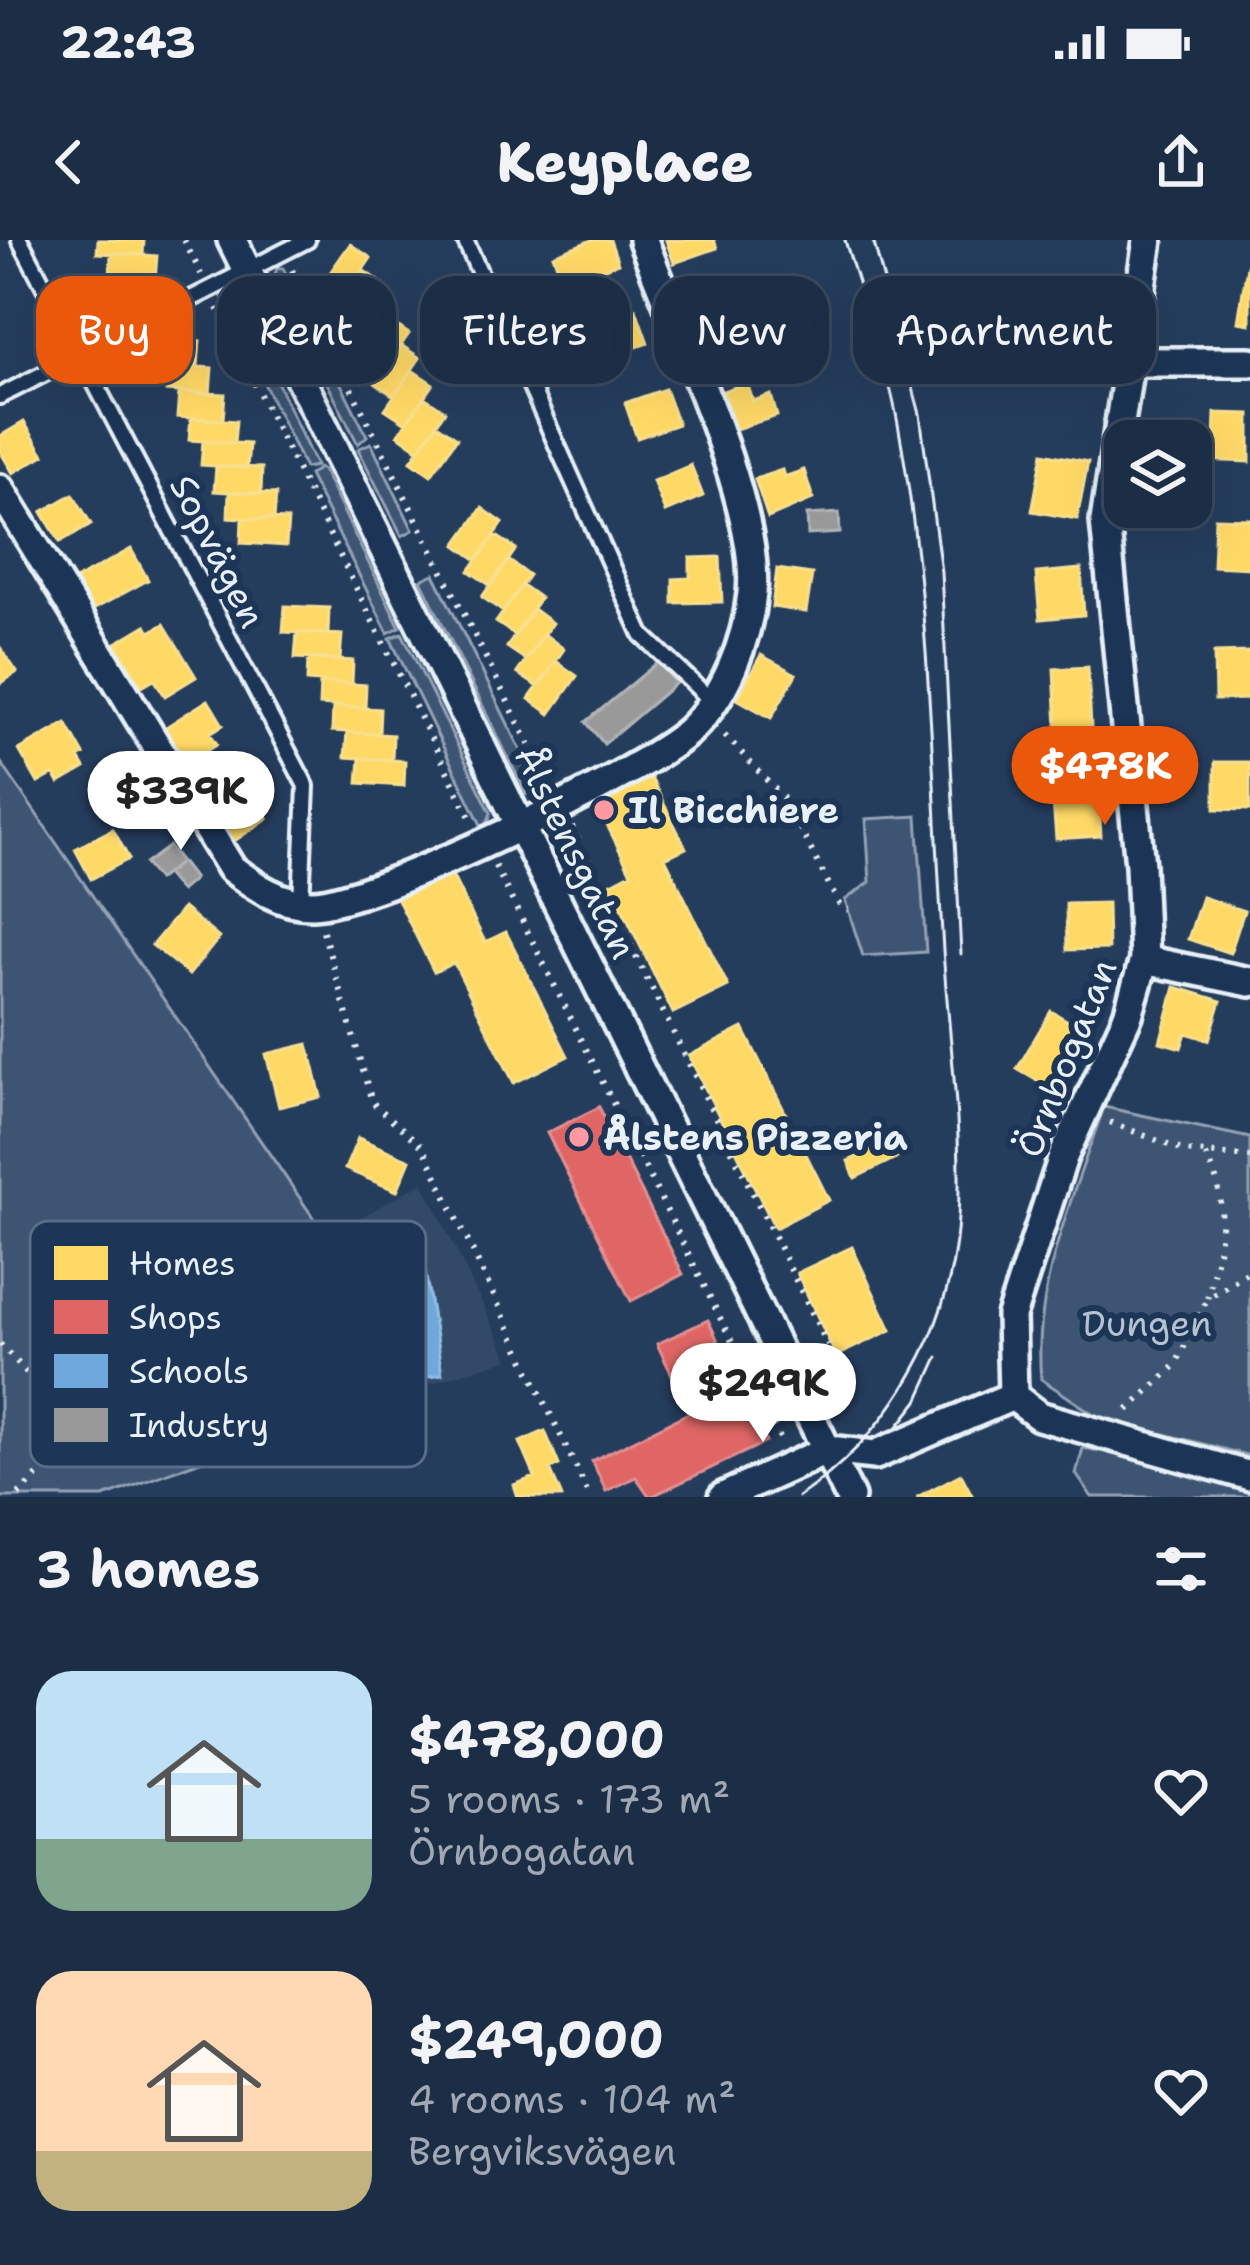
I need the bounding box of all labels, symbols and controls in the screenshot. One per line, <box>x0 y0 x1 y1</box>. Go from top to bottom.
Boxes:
text: 22:43 <box>60 12 196 72</box>
text: Keyplace <box>497 126 753 198</box>
icon: back <box>36 129 102 195</box>
icon: share <box>1148 129 1214 195</box>
chip: Buy <box>36 276 193 384</box>
chip: Rent <box>217 276 396 384</box>
chip: Filters <box>420 276 630 384</box>
chip: New <box>654 276 829 384</box>
chip: Apartment <box>853 276 1156 384</box>
map controls <box>1104 420 1212 528</box>
button: layers <box>1104 420 1212 528</box>
street label: Sopvägen <box>158 466 277 636</box>
pin: $478K <box>1021 726 1189 828</box>
street label: Ålstensgatan <box>503 738 648 967</box>
text: $478K <box>1038 739 1172 791</box>
pin: $339K <box>97 751 265 853</box>
text: $339K <box>114 764 248 816</box>
place label: Il Bicchiere <box>628 786 839 835</box>
marker: Il Bicchiere <box>591 797 617 823</box>
street label: Örnbogatan <box>1004 952 1128 1165</box>
place label: Ålstens Pizzeria <box>603 1113 908 1162</box>
marker: Ålstens Pizzeria <box>566 1124 592 1150</box>
legend <box>30 1221 426 1467</box>
text: Homes <box>129 1241 236 1286</box>
text: Shops <box>129 1295 222 1340</box>
park label: Dungen <box>1082 1299 1212 1348</box>
pin: $249K <box>679 1343 847 1445</box>
text: Schools <box>129 1349 249 1394</box>
text: $249K <box>697 1356 829 1408</box>
text: Industry <box>129 1403 269 1448</box>
text: 3 homes <box>36 1535 260 1603</box>
icon: filters <box>1148 1536 1214 1602</box>
text: $478,000 <box>408 1705 665 1773</box>
icon: home <box>132 1719 276 1863</box>
icon: heart <box>1148 1758 1214 1824</box>
text: 5 rooms · 173 m² <box>408 1773 730 1825</box>
text: Örnbogatan <box>408 1825 635 1877</box>
text: $249,000 <box>408 2005 664 2073</box>
icon: home <box>132 2019 276 2163</box>
icon: heart <box>1148 2058 1214 2124</box>
text: 4 rooms · 104 m² <box>408 2073 736 2125</box>
text: Bergviksvägen <box>408 2125 676 2177</box>

